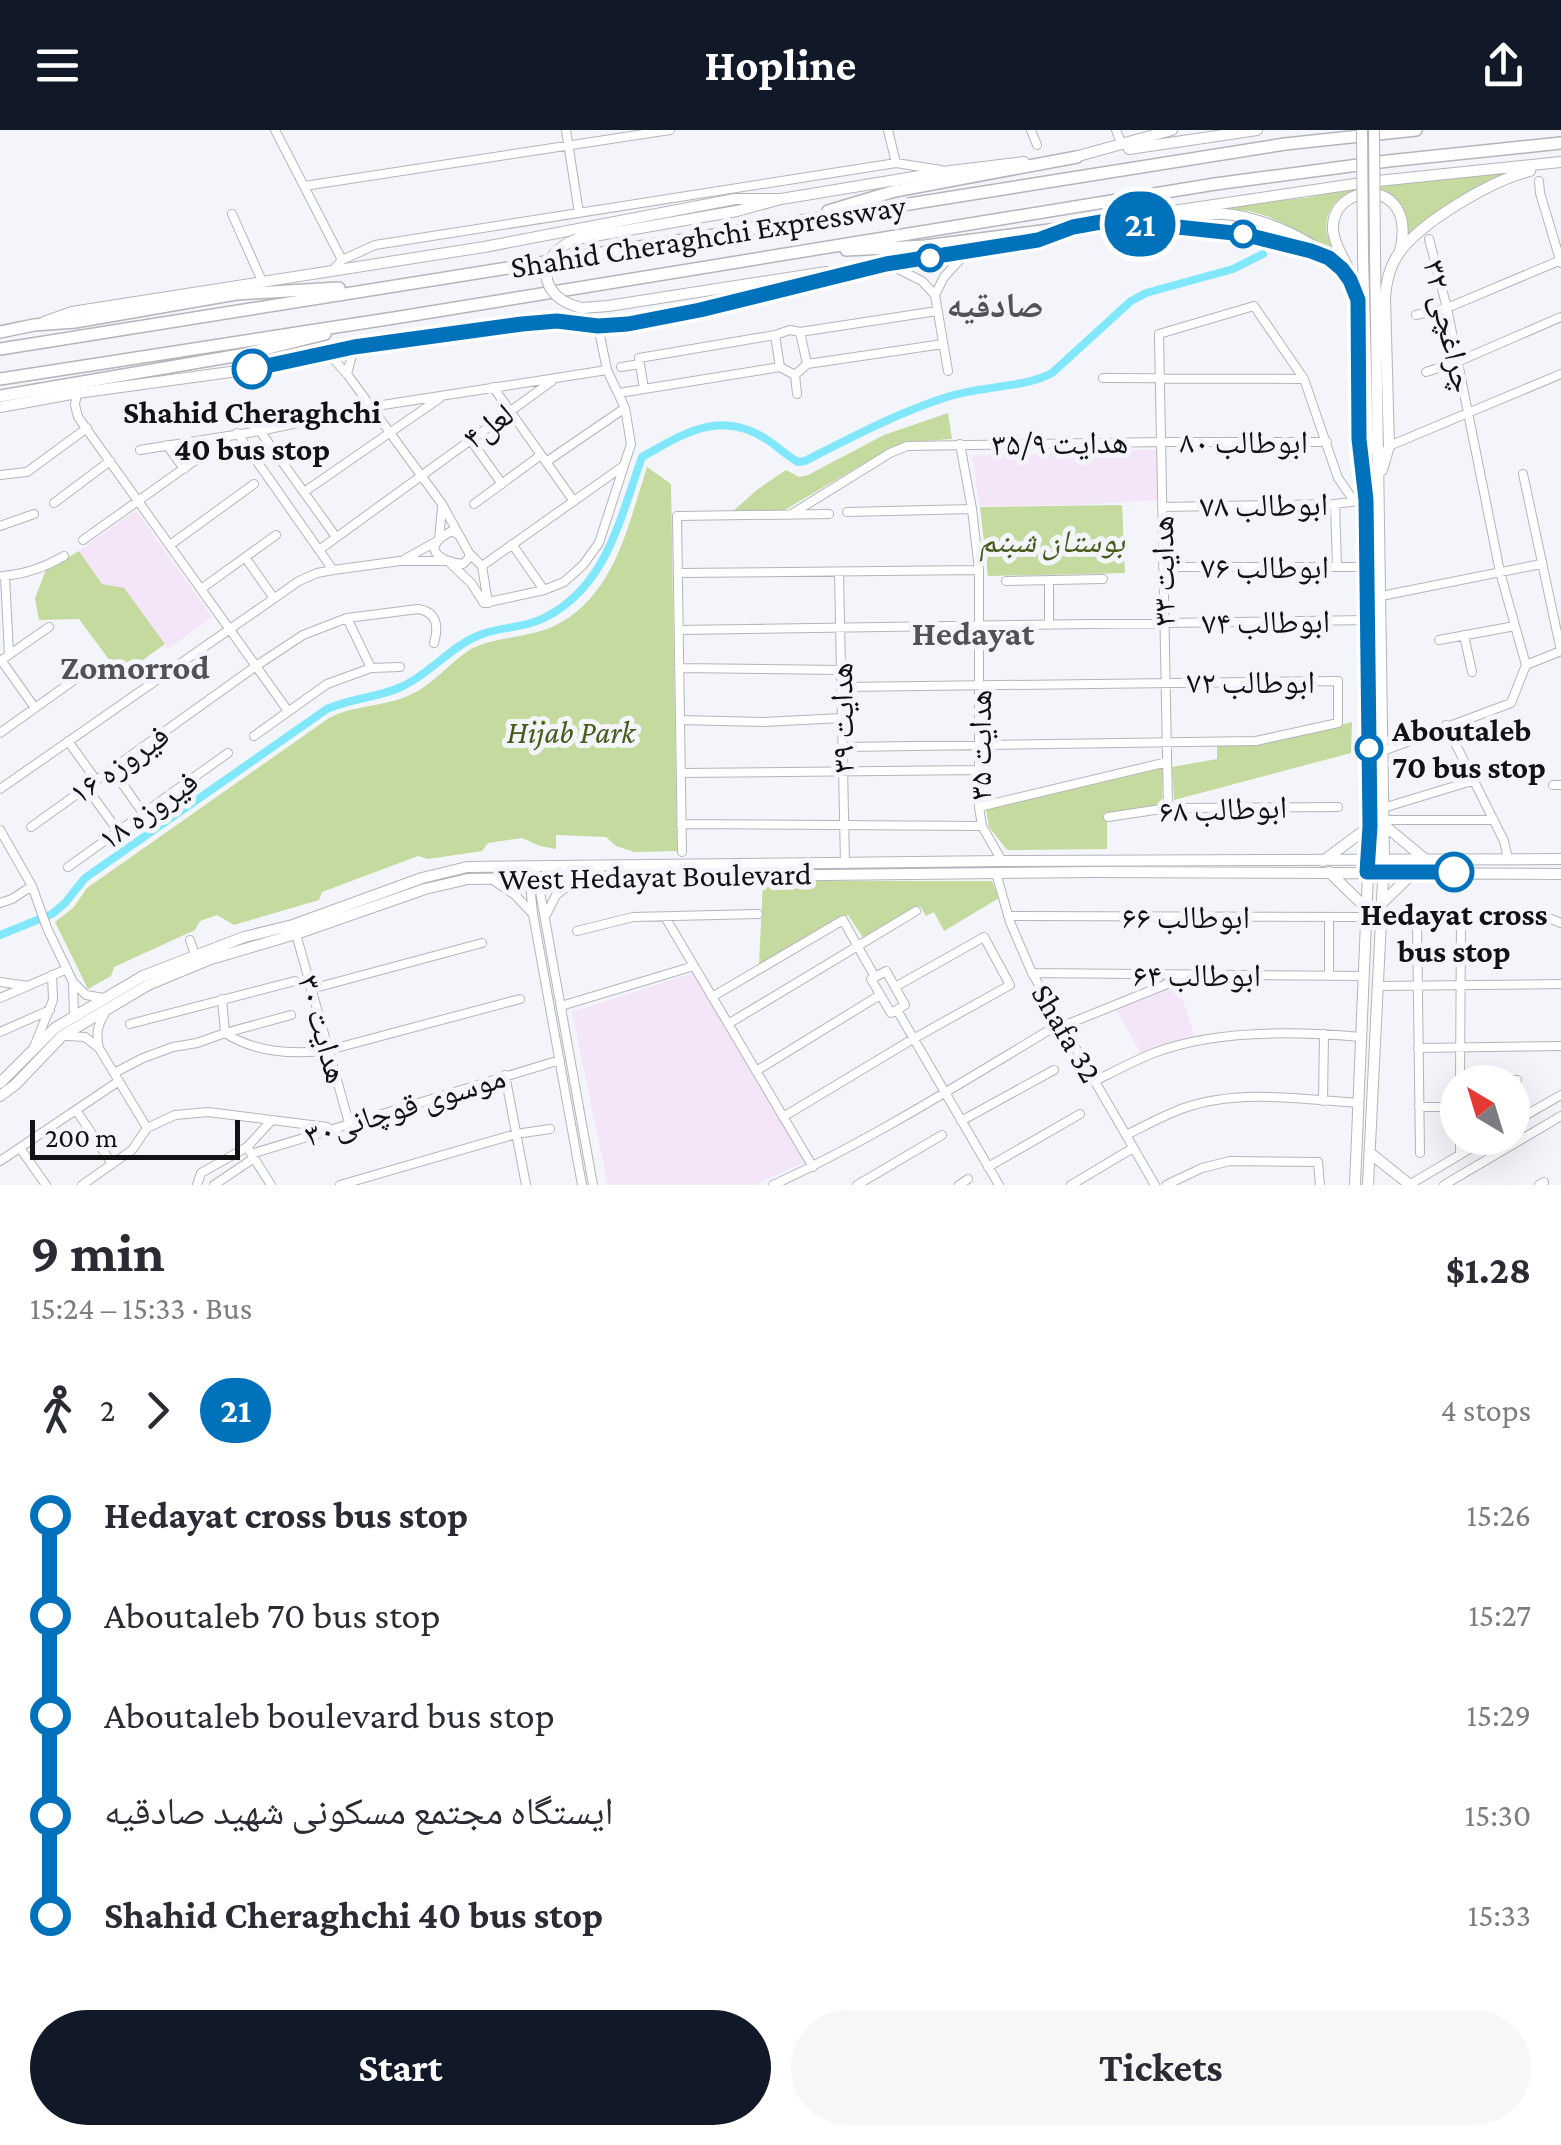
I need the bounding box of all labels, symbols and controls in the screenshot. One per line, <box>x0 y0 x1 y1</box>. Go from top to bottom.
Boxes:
icon: menu <box>30 38 85 93</box>
icon: share <box>1476 38 1531 93</box>
text: Hopline <box>705 40 856 90</box>
street label: Shahid Cheraghchi Expressway <box>508 187 908 285</box>
line badge: 21 <box>1095 192 1185 256</box>
text: 21 <box>1125 205 1155 244</box>
unlabelled marker <box>1230 221 1256 247</box>
unlabelled marker <box>917 245 943 271</box>
street label: چراغچی ۳۲ <box>1414 256 1482 396</box>
district label: صادقیه <box>947 286 1044 325</box>
marker: Shahid Cheraghchi 40 bus stop <box>233 350 271 388</box>
place label: Shahid Cheraghchi 40 bus stop <box>123 394 381 467</box>
street label: لعل۴ <box>456 396 521 458</box>
street label: هدایت ۳۵/۹ <box>991 424 1129 462</box>
street label: ابوطالب ۸۰ <box>1180 424 1308 460</box>
street label: ابوطالب ۷۸ <box>1200 486 1328 524</box>
street label: هدایت ۳۳ <box>1144 515 1182 627</box>
park label: بوستان شبنم <box>979 523 1125 562</box>
street label: ابوطالب ۷۶ <box>1201 549 1329 585</box>
street label: ابوطالب ۷۴ <box>1202 603 1330 641</box>
district label: Hedayat <box>912 614 1035 653</box>
district label: Zomorrod <box>60 648 210 687</box>
street label: هدایت ۳۹ <box>823 662 861 774</box>
street label: ابوطالب ۷۲ <box>1187 664 1315 700</box>
street label: هدایت ۳۵ <box>962 690 998 800</box>
place label: Aboutaleb 70 bus stop <box>1391 712 1546 785</box>
park label: Hijab Park <box>507 714 637 751</box>
street label: فیروزه ۱۶ <box>62 717 176 811</box>
marker: Aboutaleb 70 bus stop <box>1356 735 1382 761</box>
street label: فیروزه ۱۸ <box>91 763 205 857</box>
street label: ابوطالب ۶۸ <box>1158 789 1288 829</box>
marker: Hedayat cross bus stop <box>1435 853 1473 891</box>
street label: West Hedayat Boulevard <box>498 855 812 897</box>
place label: Hedayat cross bus stop <box>1360 896 1548 969</box>
street label: ابوطالب ۶۶ <box>1122 899 1250 935</box>
street label: ابوطالب ۶۴ <box>1133 957 1261 993</box>
street label: هدایت ۳۰ <box>290 971 356 1087</box>
street label: Shafa 32 <box>1025 977 1109 1089</box>
street label: موسوی قوچانی۳۰ <box>300 1058 510 1156</box>
north arrow <box>1440 1065 1530 1155</box>
map controls <box>1440 1065 1530 1155</box>
scale bar <box>30 1115 240 1160</box>
text: 200 m <box>45 1122 118 1153</box>
text: 9 min <box>30 1222 165 1283</box>
text: $1.28 <box>1446 1249 1531 1291</box>
text: 15:24 – 15:33 · Bus <box>30 1290 252 1326</box>
icon: walk <box>30 1383 85 1438</box>
icon: forward <box>130 1383 185 1438</box>
text: 21 <box>220 1391 251 1430</box>
text: 2 <box>100 1392 115 1428</box>
text: 4 stops <box>1441 1392 1531 1428</box>
text: Hedayat cross bus stop <box>104 1494 468 1536</box>
text: 15:26 <box>1466 1497 1531 1533</box>
text: Aboutaleb 70 bus stop <box>104 1594 440 1636</box>
text: 15:27 <box>1468 1597 1531 1633</box>
text: Aboutaleb boulevard bus stop <box>104 1694 555 1736</box>
text: 15:29 <box>1466 1697 1531 1733</box>
text: ایستگاه مجتمع مسکونی شهید صادقیه <box>104 1790 614 1832</box>
text: 15:30 <box>1465 1797 1531 1833</box>
text: Shahid Cheraghchi 40 bus stop <box>104 1894 603 1936</box>
text: 15:33 <box>1468 1897 1531 1933</box>
button: Start <box>30 2010 771 2125</box>
button: Tickets <box>791 2010 1531 2125</box>

